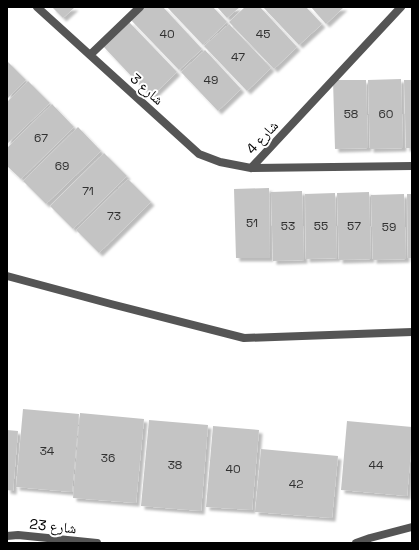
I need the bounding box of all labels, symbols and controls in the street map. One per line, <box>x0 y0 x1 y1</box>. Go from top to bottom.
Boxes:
house number: 40 <box>159 26 175 42</box>
house number: 45 <box>256 26 270 42</box>
house number: 47 <box>231 49 245 65</box>
street label: شارع 3 <box>126 69 167 109</box>
house number: 49 <box>204 72 218 88</box>
house number: 58 <box>344 106 358 122</box>
house number: 60 <box>378 106 394 122</box>
street label: شارع 4 <box>242 117 283 158</box>
house number: 67 <box>34 130 48 146</box>
house number: 69 <box>55 158 69 174</box>
house number: 71 <box>82 183 94 199</box>
house number: 73 <box>107 208 121 224</box>
house number: 51 <box>246 215 258 231</box>
house number: 53 <box>281 218 295 234</box>
house number: 55 <box>314 218 328 234</box>
house number: 57 <box>347 218 361 234</box>
house number: 59 <box>382 219 396 235</box>
house number: 34 <box>40 443 55 459</box>
house number: 36 <box>101 450 115 466</box>
house number: 38 <box>168 457 182 473</box>
house number: 44 <box>368 457 384 473</box>
house number: 40 <box>225 461 241 477</box>
house number: 42 <box>289 476 303 492</box>
street label: شارع 23 <box>29 515 77 538</box>

